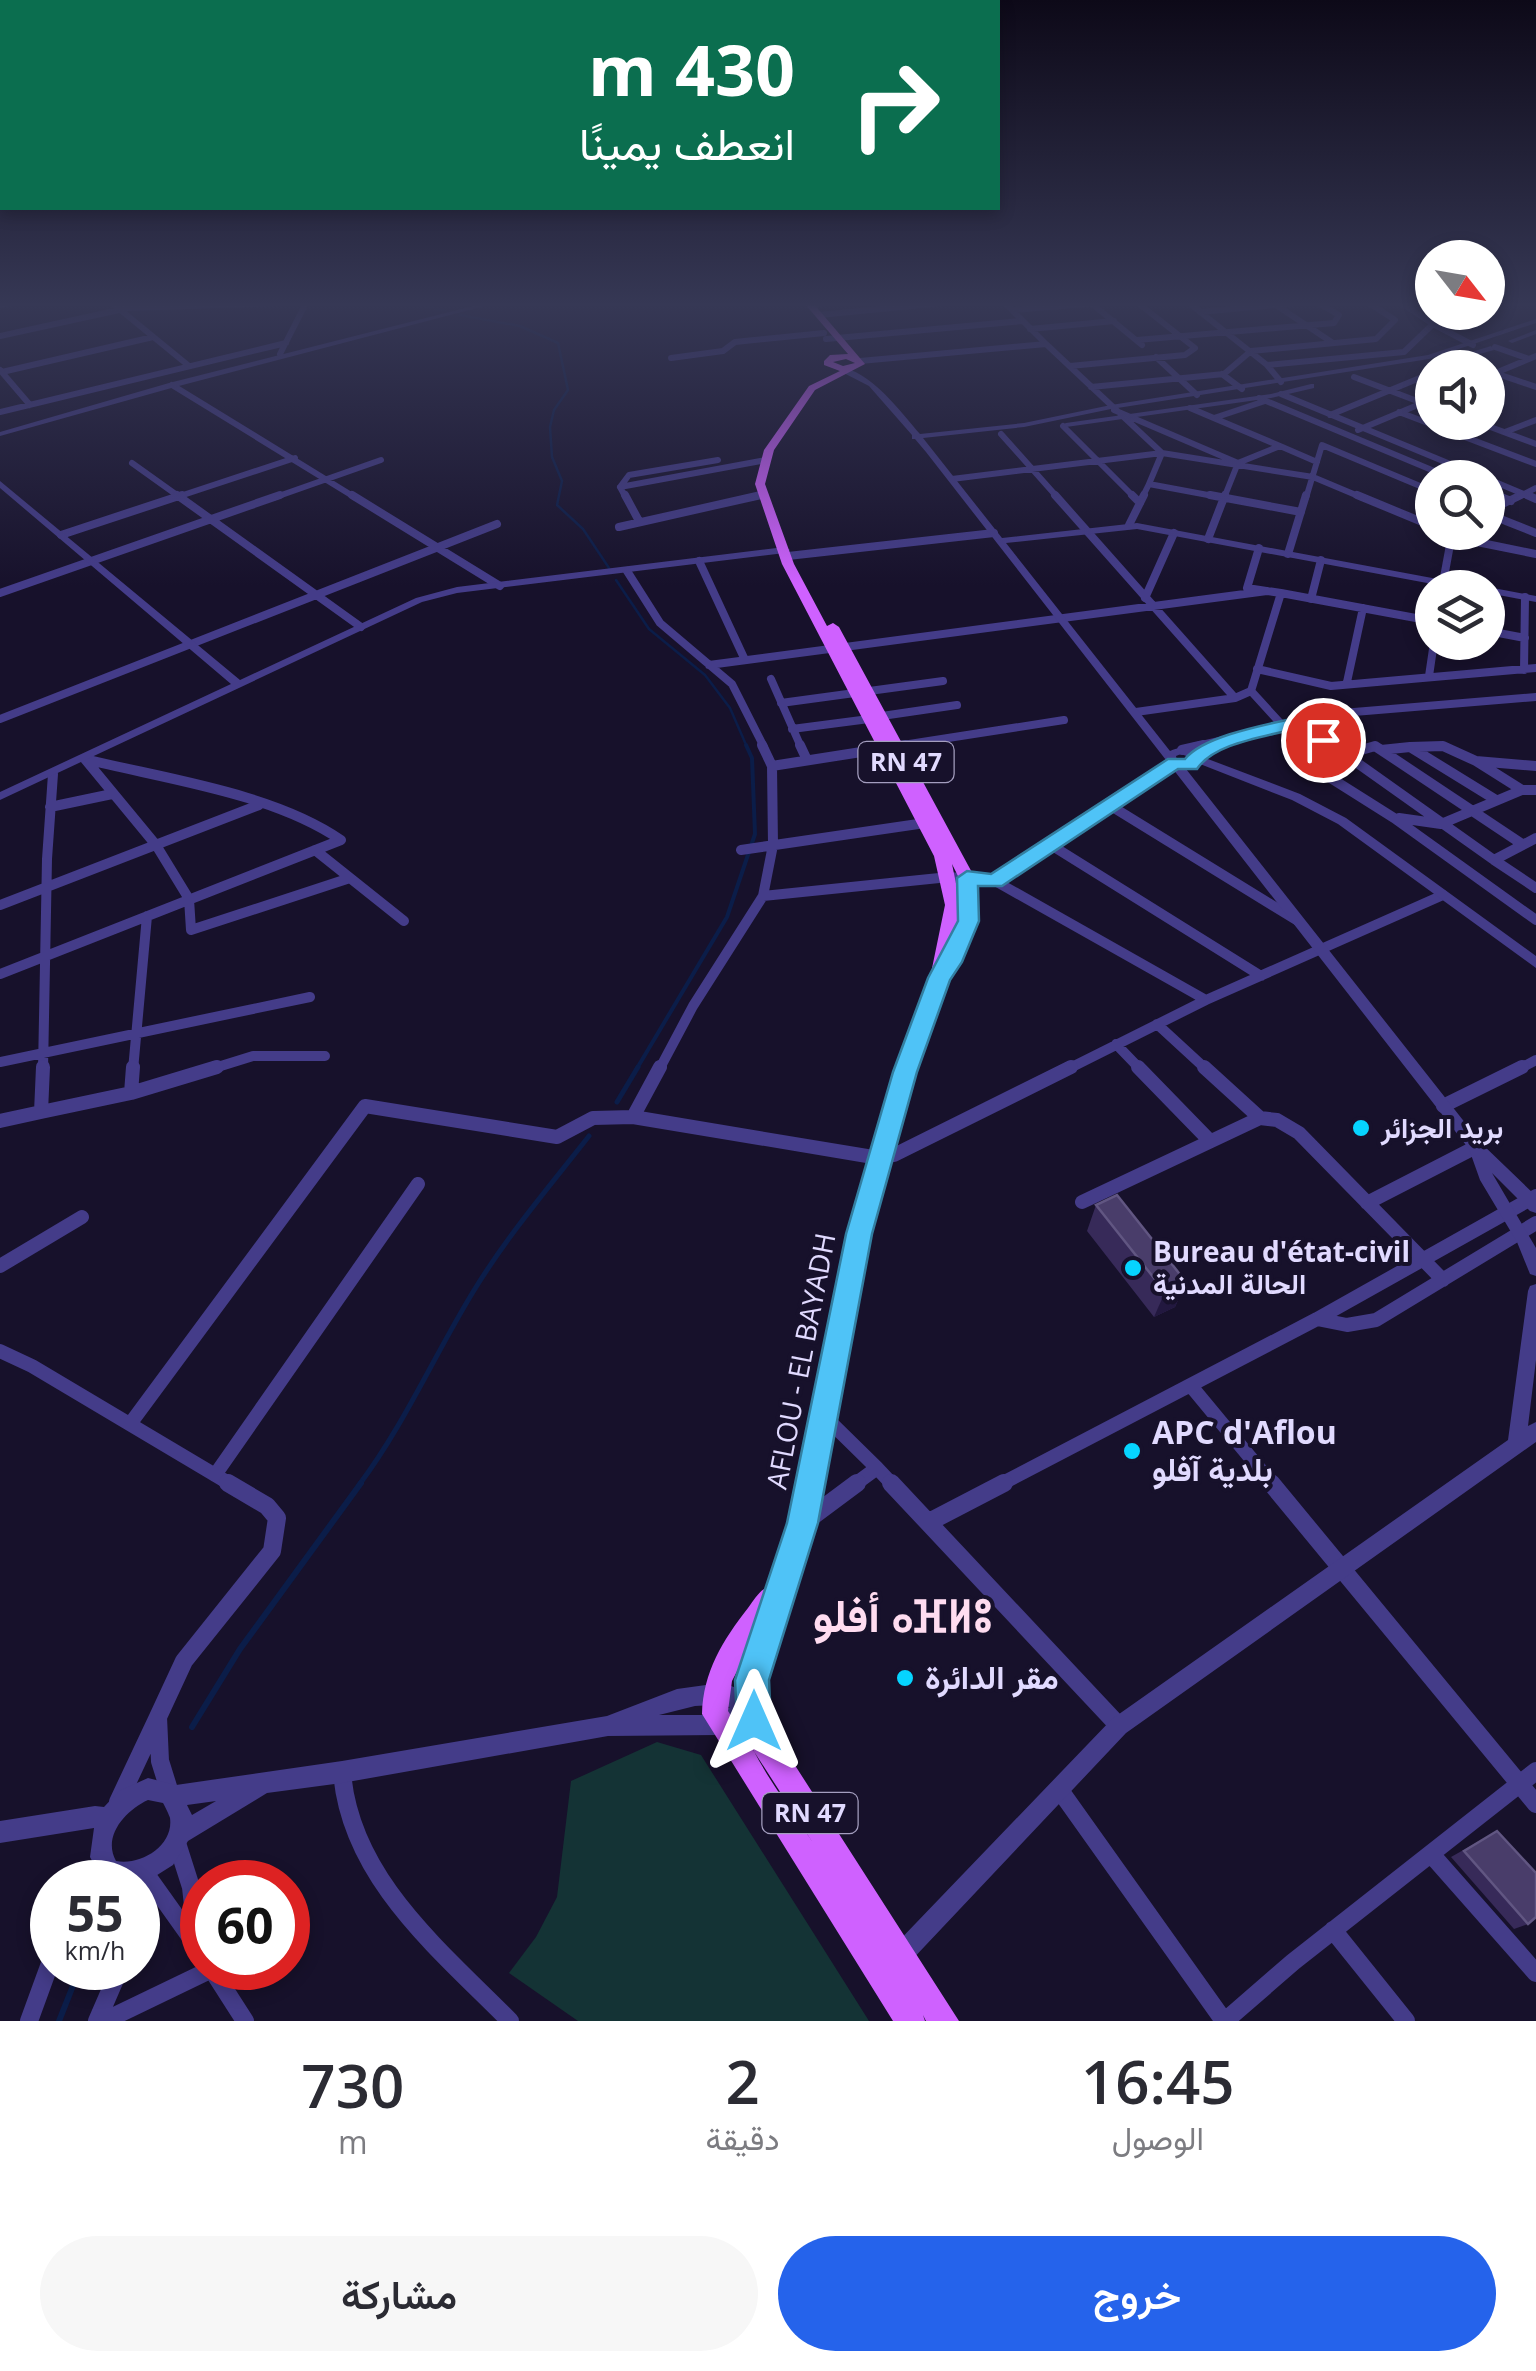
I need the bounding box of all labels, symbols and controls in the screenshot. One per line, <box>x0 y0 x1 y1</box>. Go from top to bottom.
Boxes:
text: 430 m <box>588 21 795 117</box>
icon: right <box>830 40 960 170</box>
text: انعطف يمينًا <box>579 112 795 173</box>
north arrow <box>1415 240 1505 330</box>
map controls <box>1415 240 1505 660</box>
button: sound <box>1415 350 1505 440</box>
button: search <box>1415 460 1505 550</box>
button: layers <box>1415 570 1505 660</box>
pin <box>1281 698 1366 783</box>
icon: arrive <box>1296 713 1351 768</box>
road number: RN 47 <box>858 742 954 782</box>
place label: بريد الجزائر <box>1380 1108 1503 1146</box>
marker: بريد الجزائر <box>1350 1117 1372 1139</box>
street label: AFLOU - EL BAYADH <box>757 1230 843 1492</box>
place label: Bureau d'état-civil الحالة المدنية <box>1153 1232 1410 1302</box>
marker: Bureau d'état-civil الحالة المدنية <box>1122 1257 1144 1279</box>
place label: APC d'Aflou بلدية آفلو <box>1152 1410 1337 1490</box>
marker: APC d'Aflou بلدية آفلو <box>1121 1440 1143 1462</box>
district label: أفلو ⴰⴼⵍⵓ <box>813 1584 993 1645</box>
place label: مقر الدائرة <box>925 1655 1059 1698</box>
marker: مقر الدائرة <box>894 1667 916 1689</box>
position arrow <box>702 1669 806 1773</box>
road number: RN 47 <box>762 1793 858 1833</box>
speed limit sign: 60 <box>180 1860 310 1990</box>
text: 55 <box>66 1879 124 1947</box>
text: km/h <box>65 1933 125 1967</box>
text: 2 <box>725 2040 760 2122</box>
text: 16:45 <box>1081 2040 1235 2122</box>
text: 730 <box>301 2044 404 2126</box>
text: دقيقة <box>706 2116 780 2159</box>
text: الوصول <box>1112 2116 1204 2159</box>
text: m <box>338 2120 368 2163</box>
button: مشاركة <box>40 2236 758 2351</box>
button: خروج <box>778 2236 1496 2351</box>

